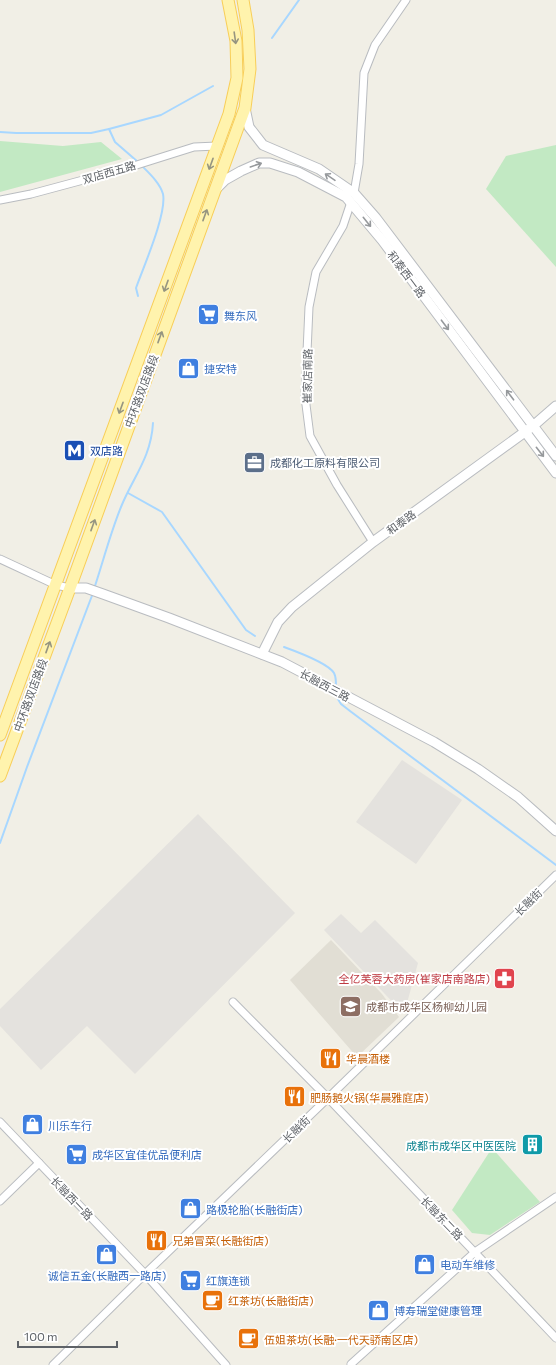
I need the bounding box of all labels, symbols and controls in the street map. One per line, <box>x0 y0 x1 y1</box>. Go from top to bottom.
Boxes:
one-way arrow <box>231 31 239 44</box>
street label: 双店西五路 <box>81 158 137 186</box>
one-way arrow <box>206 158 214 170</box>
one-way arrow <box>250 161 263 168</box>
one-way arrow <box>325 173 336 181</box>
one-way arrow <box>201 209 209 221</box>
one-way arrow <box>363 216 371 227</box>
street label: 和泰西一路 <box>385 248 429 300</box>
one-way arrow <box>161 280 169 292</box>
supermarket icon: 舞东风 <box>195 302 221 328</box>
place label: 舞东风 <box>224 309 257 322</box>
one-way arrow <box>441 320 449 331</box>
one-way arrow <box>157 332 165 344</box>
street label: 崔家店南路 <box>300 348 314 404</box>
street label: 中环路双店路段 <box>122 353 160 429</box>
shop icon: 捷安特 <box>175 355 201 381</box>
place label: 捷安特 <box>204 362 237 375</box>
one-way arrow <box>505 390 514 401</box>
one-way arrow <box>116 402 124 414</box>
metro station icon: 双店路 <box>61 437 87 463</box>
place label: 双店路 <box>90 444 123 457</box>
one-way arrow <box>535 446 544 457</box>
office icon: 成都化工原料有限公司 <box>242 449 268 475</box>
place label: 成都化工原料有限公司 <box>270 456 380 469</box>
street label: 和泰路 <box>384 507 418 537</box>
one-way arrow <box>89 520 97 532</box>
one-way arrow <box>44 642 52 654</box>
street label: 中环路双店路段 <box>11 657 49 733</box>
street label: 长融西三路 <box>298 666 352 704</box>
street label: 长融街 <box>512 886 544 918</box>
pharmacy icon: 全亿芙蓉大药房(崔家店南路店) <box>492 965 518 991</box>
place label: 全亿芙蓉大药房(崔家店南路店) <box>339 972 490 985</box>
school or university icon: 成都市成华区杨柳幼儿园 <box>338 993 364 1019</box>
place label: 成都市成华区杨柳幼儿园 <box>366 1000 487 1013</box>
restaurant icon: 华晨酒楼 <box>317 1045 343 1071</box>
place label: 华晨酒楼 <box>346 1052 390 1065</box>
restaurant icon: 肥肠鹅火锅(华晨雅庭店) <box>281 1084 307 1110</box>
place label: 肥肠鹅火锅(华晨雅庭店) <box>310 1091 428 1104</box>
shop icon: 川乐车行 <box>19 1112 45 1138</box>
street label: 长融街 <box>280 1113 312 1145</box>
place label: 川乐车行 <box>48 1119 92 1132</box>
building icon: 成都市成华区中医医院 <box>519 1132 545 1158</box>
place label: 成都市成华区中医医院 <box>406 1139 516 1152</box>
supermarket icon: 成华区宜佳优品便利店 <box>63 1141 89 1167</box>
place label: 成华区宜佳优品便利店 <box>92 1148 202 1161</box>
street label: 长融西一路 <box>48 1174 96 1222</box>
street label: 长融东二路 <box>418 1194 466 1242</box>
shop icon: 路极轮胎(长融街店) <box>177 1196 203 1222</box>
place label: 路极轮胎(长融街店) <box>206 1203 302 1216</box>
restaurant icon: 兄弟冒菜(长融街店) <box>143 1227 169 1253</box>
place label: 兄弟冒菜(长融街店) <box>172 1234 268 1247</box>
shop icon: 诚信五金(长融西一路店) <box>94 1242 120 1268</box>
shop icon: 电动车维修 <box>412 1251 438 1277</box>
place label: 电动车维修 <box>440 1258 495 1271</box>
supermarket icon: 红旗连锁 <box>178 1267 204 1293</box>
place label: 诚信五金(长融西一路店) <box>48 1269 166 1282</box>
place label: 红旗连锁 <box>206 1274 250 1287</box>
cafe icon: 红茶坊(长融街店) <box>200 1287 226 1313</box>
place label: 红茶坊(长融街店) <box>228 1294 313 1307</box>
shop icon: 博寿瑞堂健康管理 <box>366 1297 392 1323</box>
place label: 博寿瑞堂健康管理 <box>394 1304 482 1317</box>
scale bar <box>18 1323 117 1349</box>
cafe icon: 伍姐茶坊(长融·一代天骄南区店) <box>235 1326 261 1352</box>
text: 100 m <box>24 1329 58 1343</box>
place label: 伍姐茶坊(长融·一代天骄南区店) <box>264 1333 418 1346</box>

